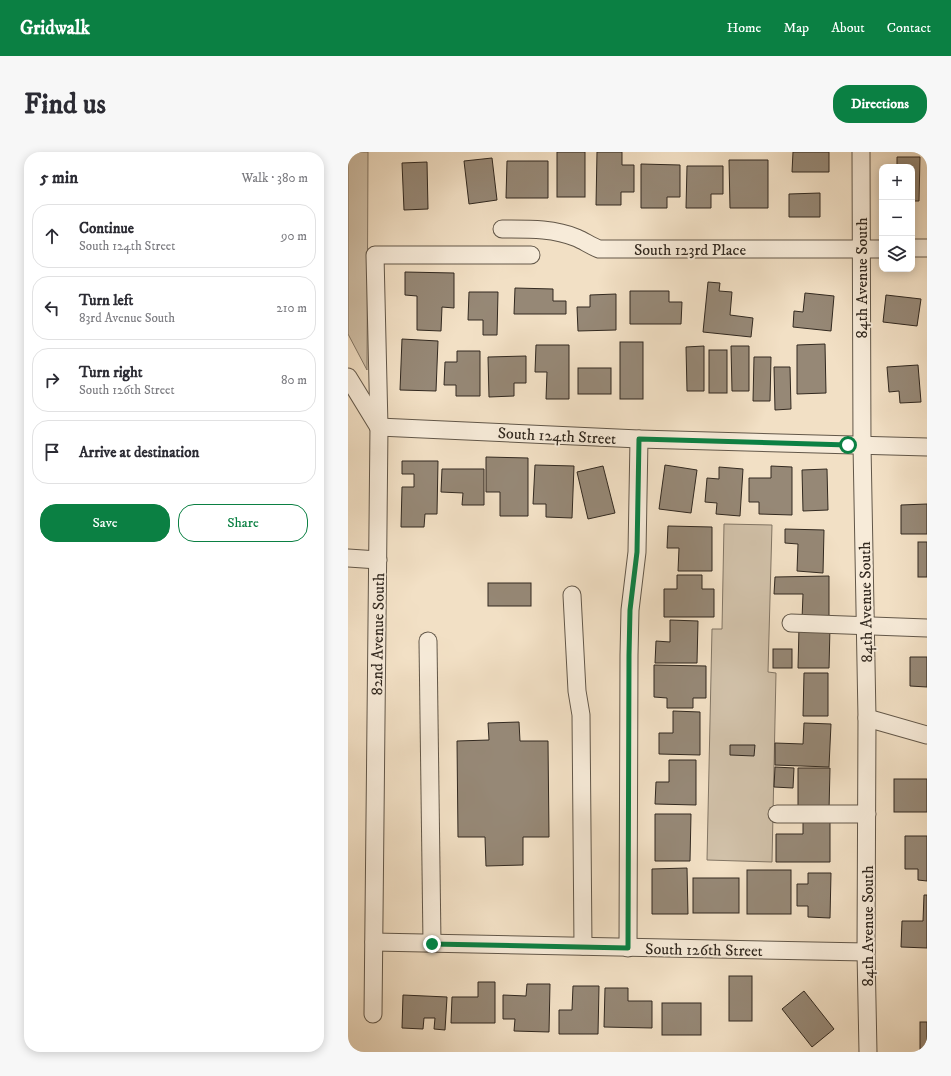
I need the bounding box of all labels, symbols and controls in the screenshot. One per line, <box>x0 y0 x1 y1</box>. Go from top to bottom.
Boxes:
text: Gridwalk <box>20 17 90 40</box>
text: Home <box>727 19 761 37</box>
text: Map <box>783 19 809 37</box>
text: About <box>831 19 865 37</box>
text: Contact <box>887 19 931 37</box>
button: Directions <box>833 85 927 123</box>
text: Find us <box>24 87 106 122</box>
map controls <box>879 164 915 272</box>
button: + <box>879 164 915 200</box>
text: 5 min <box>40 167 78 189</box>
text: Walk · 380 m <box>241 170 308 186</box>
button: − <box>879 200 915 236</box>
street label: 84th Avenue South <box>852 217 872 339</box>
text: Continue <box>79 219 134 238</box>
icon: ahead <box>41 225 63 247</box>
text: 90 m <box>281 228 307 244</box>
button: layers <box>879 236 915 272</box>
text: South 124th Street <box>79 238 175 254</box>
street label: South 123rd Place <box>634 240 746 260</box>
text: Turn left <box>79 291 133 310</box>
icon: left <box>41 297 63 319</box>
text: 210 m <box>276 300 307 316</box>
text: 83rd Avenue South <box>79 310 175 326</box>
text: Turn right <box>79 363 142 382</box>
icon: right <box>41 369 63 391</box>
text: 80 m <box>281 372 307 388</box>
text: South 126th Street <box>79 382 175 398</box>
street label: South 124th Street <box>497 423 617 449</box>
route start <box>839 436 857 454</box>
icon: arrive <box>41 441 63 463</box>
text: Arrive at destination <box>79 443 199 462</box>
button: Save <box>40 504 170 542</box>
button: Share <box>178 504 308 542</box>
street label: 84th Avenue South <box>855 541 877 663</box>
street label: 82nd Avenue South <box>367 572 389 695</box>
street label: 84th Avenue South <box>858 865 878 987</box>
route end <box>423 935 441 953</box>
street label: South 126th Street <box>645 939 763 961</box>

